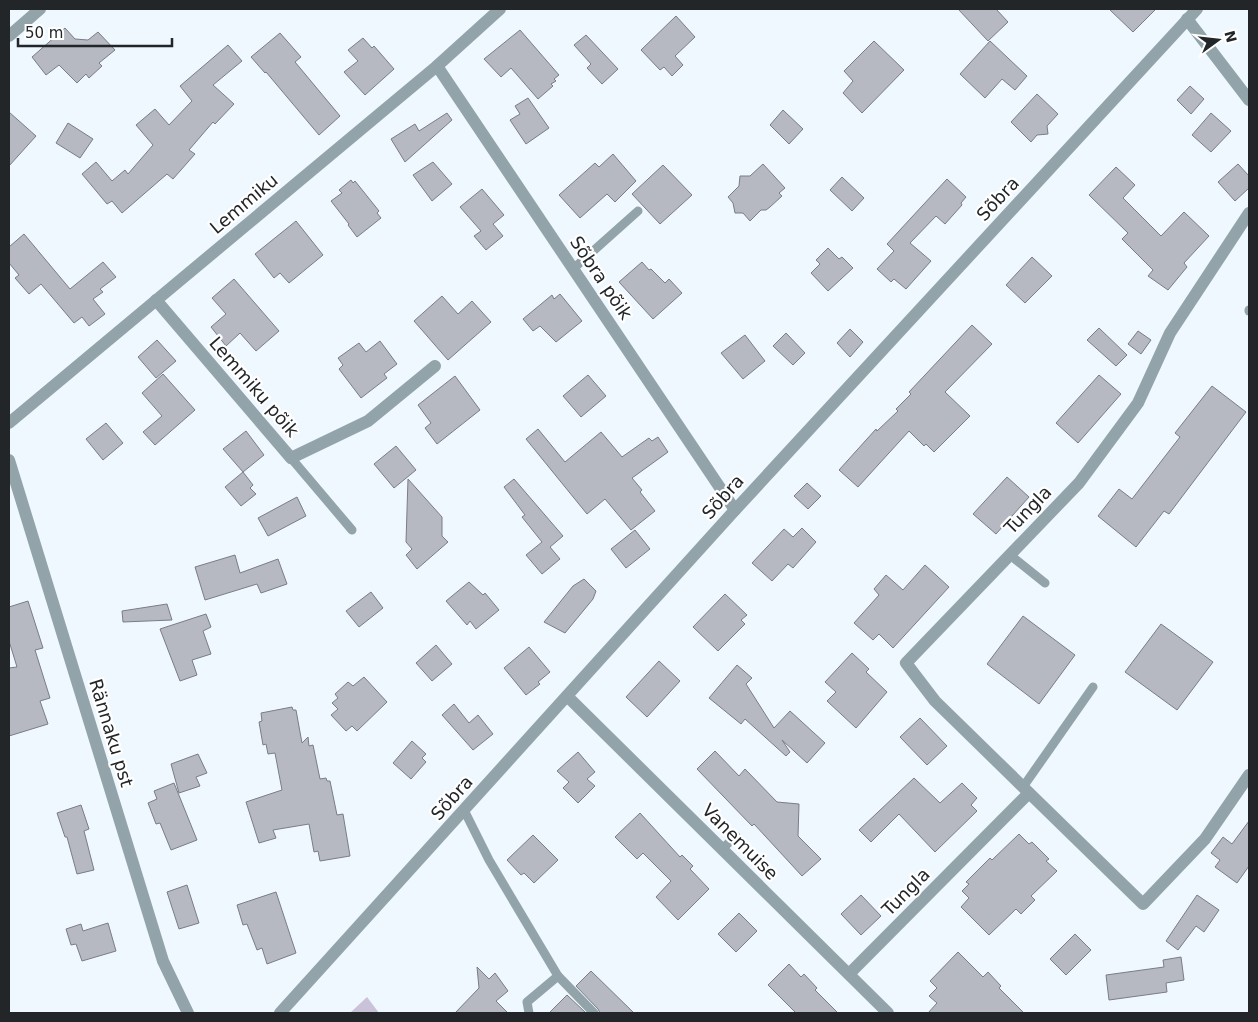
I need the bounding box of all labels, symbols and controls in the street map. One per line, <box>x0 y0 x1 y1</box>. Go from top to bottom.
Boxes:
scale bar <box>18 15 171 47</box>
north arrow <box>1193 15 1243 65</box>
text: 50 m <box>25 24 63 42</box>
text: N <box>1221 29 1240 44</box>
street label: Lemmiku <box>205 169 282 238</box>
street label: Sõbra <box>972 172 1023 225</box>
street label: Sõbra põik <box>566 232 637 324</box>
street label: Lemmiku põik <box>205 332 304 441</box>
street label: Sõbra <box>697 470 748 523</box>
street label: Tungla <box>999 481 1056 539</box>
street label: Rännaku pst <box>85 676 138 789</box>
street label: Sõbra <box>426 771 477 824</box>
street label: Vanemuise <box>698 799 783 884</box>
street label: Tungla <box>877 864 934 920</box>

